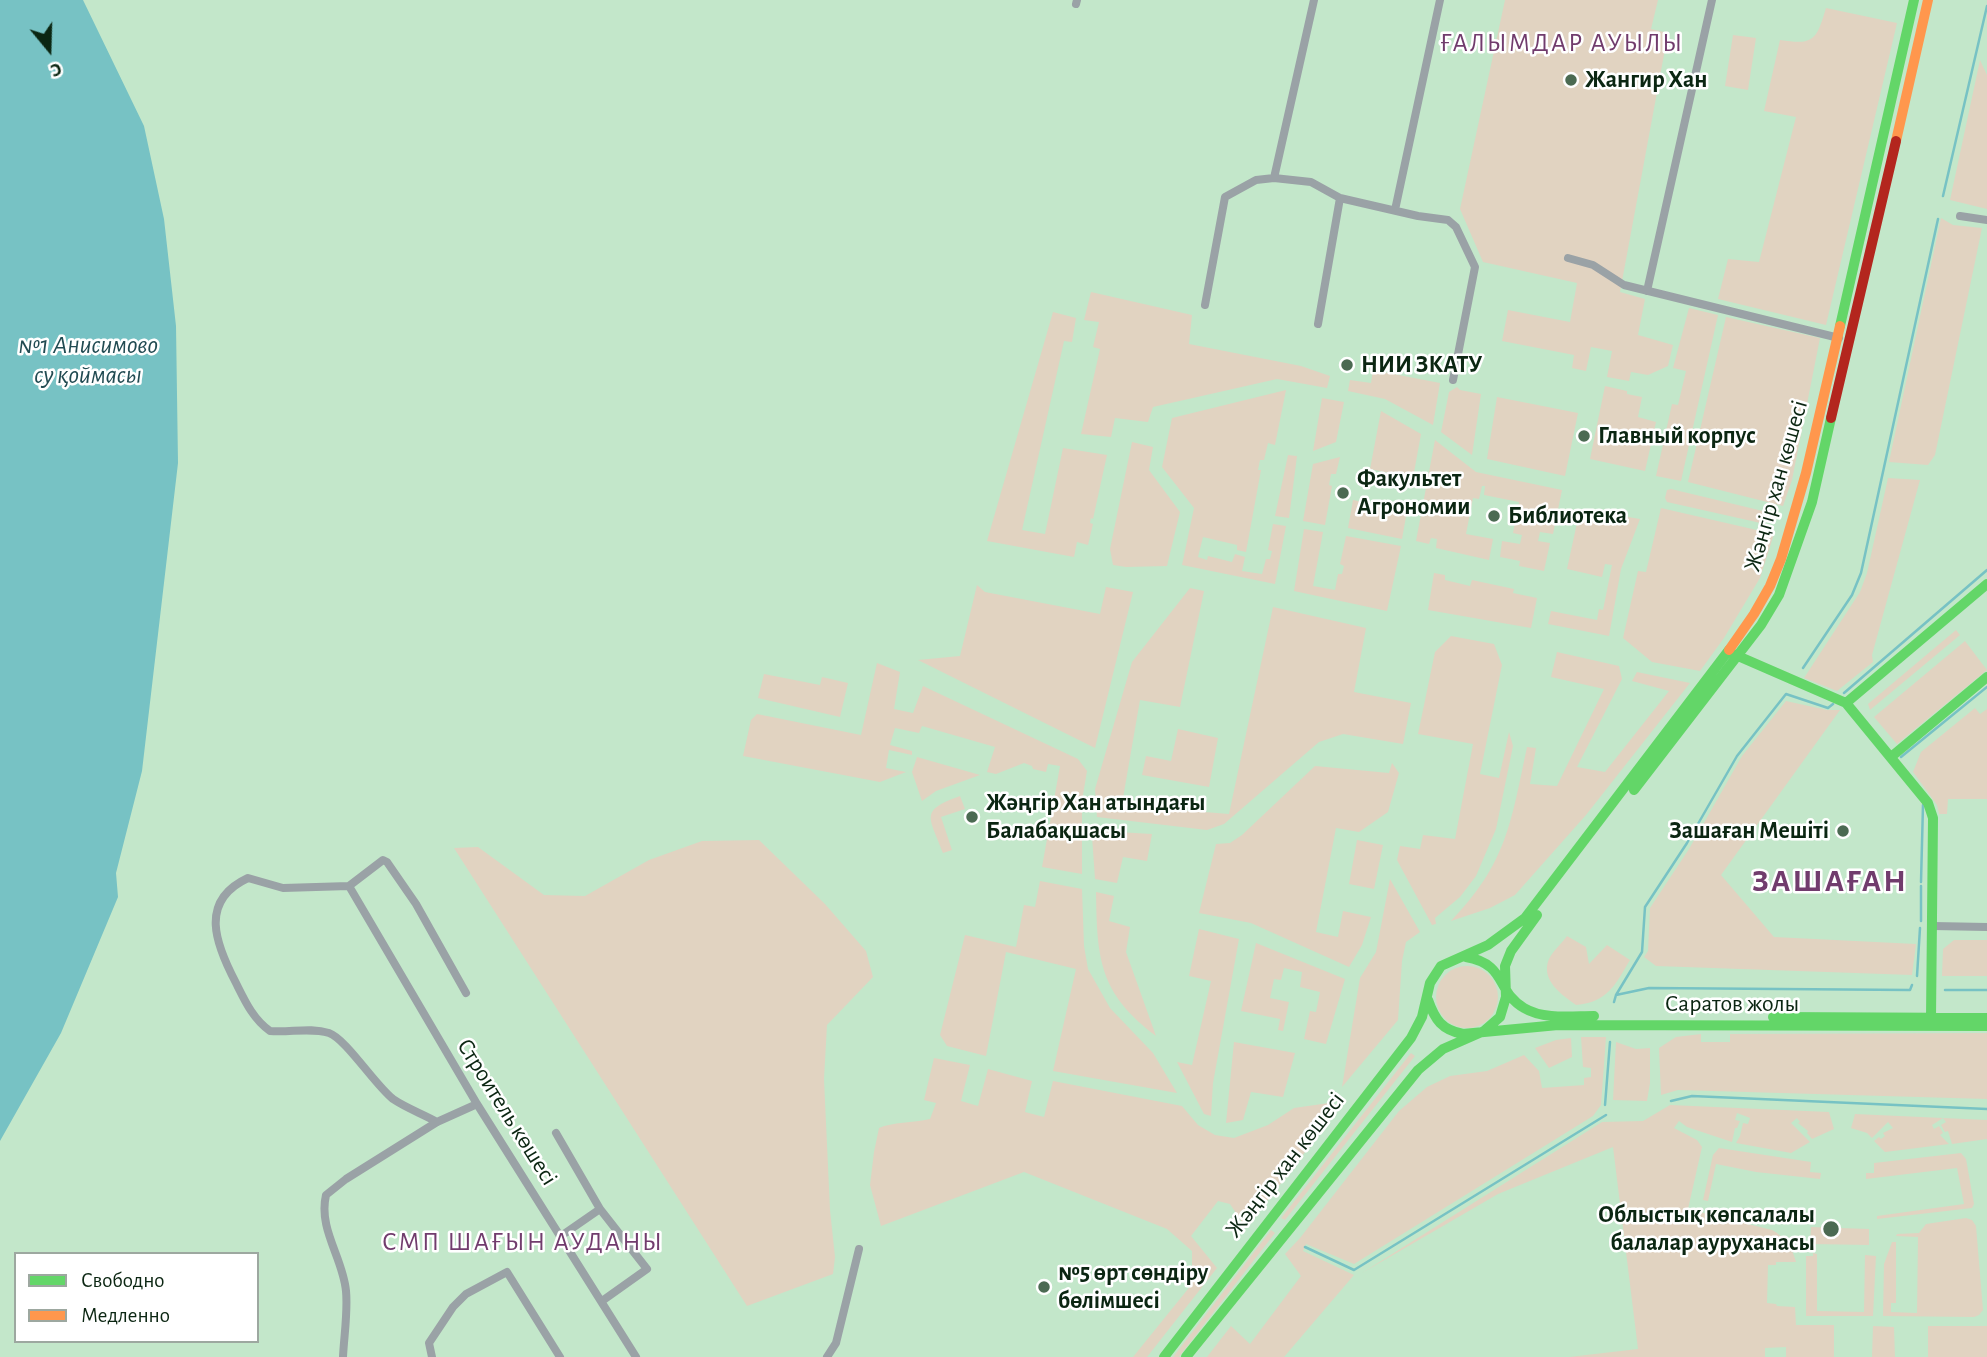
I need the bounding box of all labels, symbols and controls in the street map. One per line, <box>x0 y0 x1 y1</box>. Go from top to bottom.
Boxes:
north arrow <box>14 14 84 84</box>
district label: ҒАЛЫМДАР АУЫЛЫ <box>1441 27 1683 59</box>
text: С <box>48 59 64 80</box>
place label: Жангир Хан <box>1585 66 1707 94</box>
marker: Жангир Хан <box>1563 72 1579 88</box>
water label: №1 Анисимово су қоймасы <box>18 329 158 390</box>
place label: НИИ ЗКАТУ <box>1361 351 1482 379</box>
marker: НИИ ЗКАТУ <box>1339 357 1355 373</box>
street label: Жәңгір хан көшесі <box>1738 397 1814 575</box>
place label: Главный корпус <box>1598 422 1756 450</box>
marker: Главный корпус <box>1576 428 1592 444</box>
place label: Факультет Агрономии <box>1357 465 1470 521</box>
marker: Факультет Агрономии <box>1335 485 1351 501</box>
place label: Библиотека <box>1508 502 1627 530</box>
marker: Библиотека <box>1486 508 1502 524</box>
place label: Жәңгір Хан атындағы Балабақшасы <box>986 789 1205 845</box>
marker: Жәңгір Хан атындағы Балабақшасы <box>964 809 980 825</box>
place label: Зашаған Мешіті <box>1669 817 1829 845</box>
marker: Зашаған Мешіті <box>1835 823 1851 839</box>
district label: ЗАШАҒАН <box>1753 862 1907 900</box>
street label: Саратов жолы <box>1665 990 1799 1018</box>
street label: Строитель көшесі <box>450 1033 564 1191</box>
street label: Жәңгір хан көшесі <box>1219 1086 1351 1244</box>
place label: Облыстық көпсалалы балалар ауруханасы <box>1598 1201 1815 1257</box>
marker: Облыстық көпсалалы балалар ауруханасы <box>1821 1219 1841 1239</box>
district label: СМП ШАҒЫН АУДАНЫ <box>384 1226 662 1258</box>
legend <box>14 1252 259 1343</box>
place label: №5 өрт сөндіру бөлімшесі <box>1058 1259 1208 1315</box>
text: Свободно <box>81 1270 165 1291</box>
marker: №5 өрт сөндіру бөлімшесі <box>1036 1279 1052 1295</box>
text: Медленно <box>81 1305 170 1326</box>

